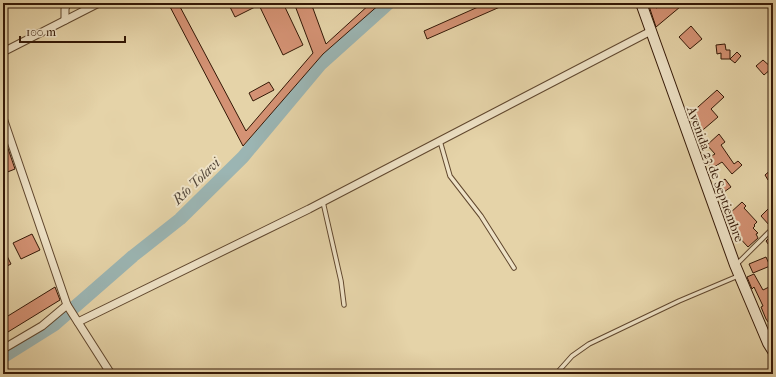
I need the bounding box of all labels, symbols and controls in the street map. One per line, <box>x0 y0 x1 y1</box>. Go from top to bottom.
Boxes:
scale bar <box>20 18 125 44</box>
text: 100 m <box>26 25 56 39</box>
street label: Avenida 23 de Septiembre <box>684 103 747 245</box>
water label: Río Tolavi <box>168 154 224 209</box>

